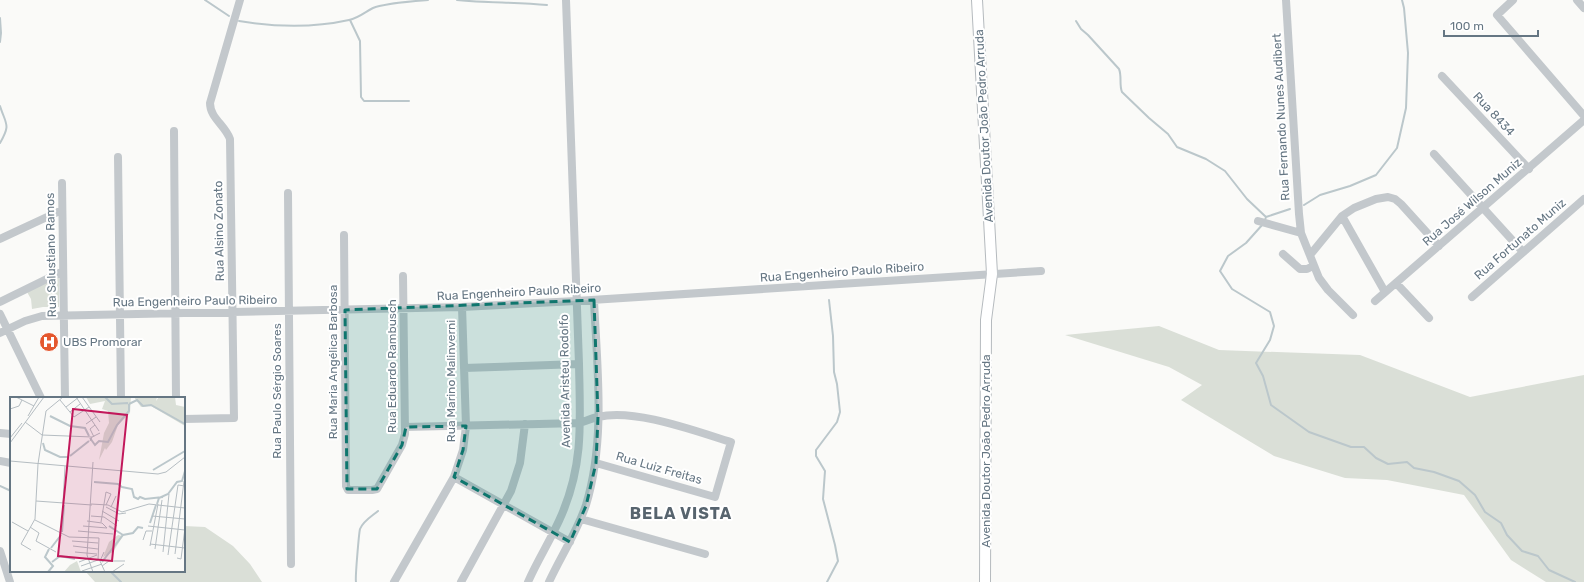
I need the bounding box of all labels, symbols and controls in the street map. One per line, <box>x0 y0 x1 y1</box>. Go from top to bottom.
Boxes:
scale bar <box>1444 12 1538 38</box>
text: 100 m <box>1450 19 1484 33</box>
street label: Avenida Doutor João Pedro Arruda <box>972 29 996 223</box>
street label: Rua Fernando Nunes Audibert <box>1270 33 1292 201</box>
street label: Rua 8434 <box>1470 89 1518 139</box>
street label: Rua José Wilson Muniz <box>1420 155 1524 249</box>
street label: Rua Alsino Zonato <box>211 180 227 281</box>
street label: Rua Salustiano Ramos <box>43 193 59 317</box>
street label: Rua Fortunato Muniz <box>1472 196 1568 282</box>
street label: Rua Engenheiro Paulo Ribeiro <box>759 259 925 285</box>
street label: Rua Engenheiro Paulo Ribeiro <box>436 281 602 303</box>
street label: Rua Maria Angélica Barbosa <box>326 285 340 439</box>
street label: Rua Engenheiro Paulo Ribeiro <box>113 293 278 309</box>
street label: Rua Eduardo Rambusch <box>385 299 399 433</box>
street label: Avenida Aristeu Rodolfo <box>557 314 573 448</box>
street label: Rua Marino Malinverni <box>444 320 458 442</box>
street label: Rua Paulo Sérgio Soares <box>270 323 284 459</box>
hospital icon: UBS Promorar <box>38 331 60 353</box>
place label: UBS Promorar <box>63 335 143 349</box>
street label: Avenida Doutor João Pedro Arruda <box>979 354 993 548</box>
inset map <box>10 397 185 572</box>
street label: Rua Luiz Freitas <box>614 449 704 487</box>
district label: BELA VISTA <box>630 504 732 523</box>

